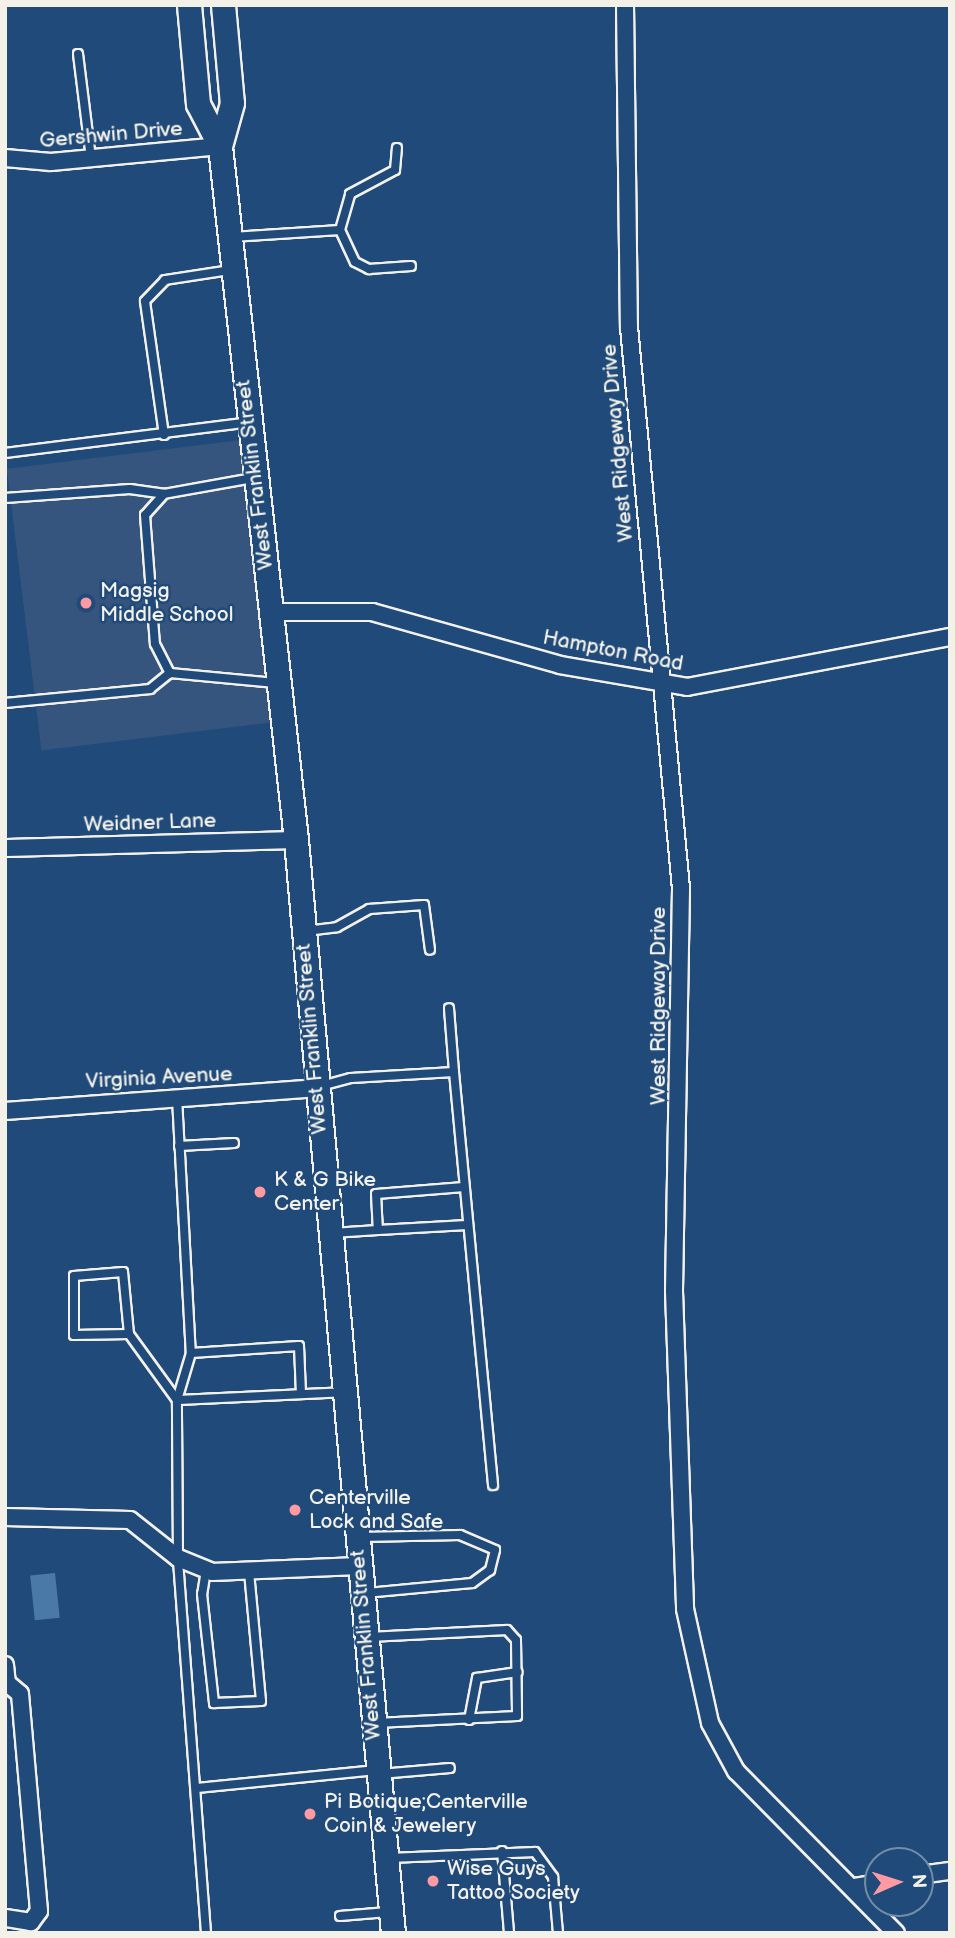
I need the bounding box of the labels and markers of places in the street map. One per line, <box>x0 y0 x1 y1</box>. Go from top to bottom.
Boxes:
place label: Magsig Middle School <box>100 578 234 628</box>
marker: Magsig Middle School <box>78 595 94 611</box>
place label: K & G Bike Center <box>274 1167 376 1217</box>
marker: K & G Bike Center <box>252 1184 268 1200</box>
place label: Centerville Lock and Safe <box>309 1485 444 1535</box>
marker: Centerville Lock and Safe <box>287 1502 303 1518</box>
place label: Pi Botique;Centerville Coin & Jewelery <box>324 1789 528 1839</box>
marker: Pi Botique;Centerville Coin & Jewelery <box>302 1806 318 1822</box>
place label: Wise Guys Tattoo Society <box>447 1856 580 1906</box>
marker: Wise Guys Tattoo Society <box>425 1873 441 1889</box>

